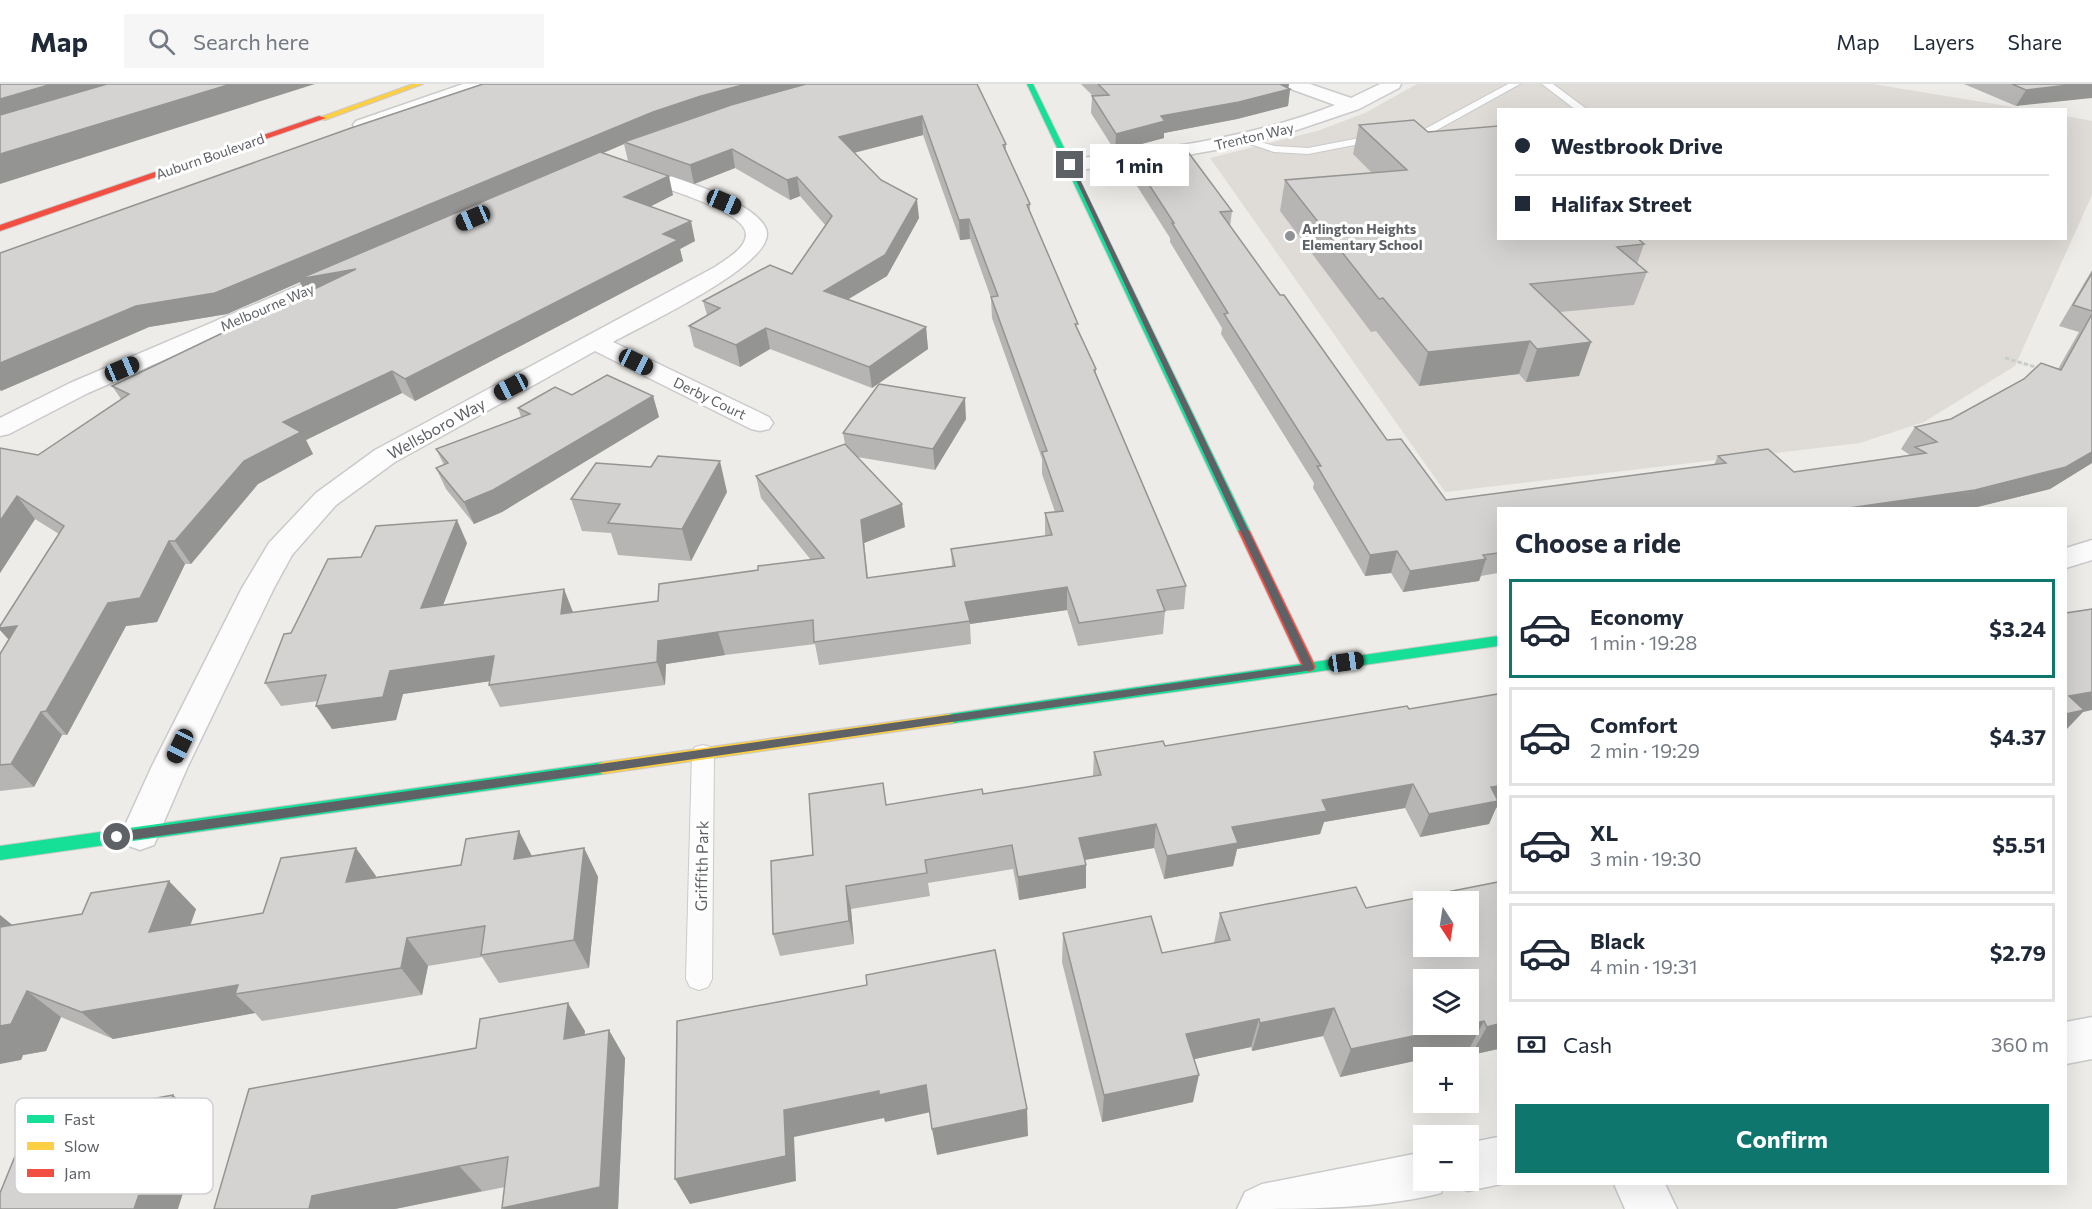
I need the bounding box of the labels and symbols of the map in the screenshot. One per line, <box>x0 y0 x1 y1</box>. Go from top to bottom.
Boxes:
street label: Trenton Way <box>1213 119 1295 153</box>
street label: Auburn Boulevard <box>154 129 266 183</box>
callout: 1 min <box>1091 144 1190 186</box>
route end <box>1056 151 1083 178</box>
car <box>704 187 744 217</box>
car <box>453 203 493 233</box>
place label: Arlington Heights Elementary School <box>1302 220 1422 253</box>
marker: Arlington Heights Elementary School <box>1283 229 1297 243</box>
street label: Melbourne Way <box>217 280 317 334</box>
car <box>616 346 656 378</box>
car <box>102 354 142 384</box>
car <box>491 371 531 403</box>
street label: Derby Court <box>671 373 749 423</box>
street label: Wellsboro Way <box>384 393 488 463</box>
car <box>1327 651 1365 673</box>
car <box>164 726 196 766</box>
street label: Griffith Park <box>691 820 711 912</box>
route start <box>103 823 130 850</box>
north arrow <box>1413 891 1479 957</box>
legend <box>15 1098 213 1194</box>
text: Fast <box>64 1109 95 1128</box>
text: Slow <box>64 1136 100 1155</box>
text: Jam <box>64 1163 91 1182</box>

